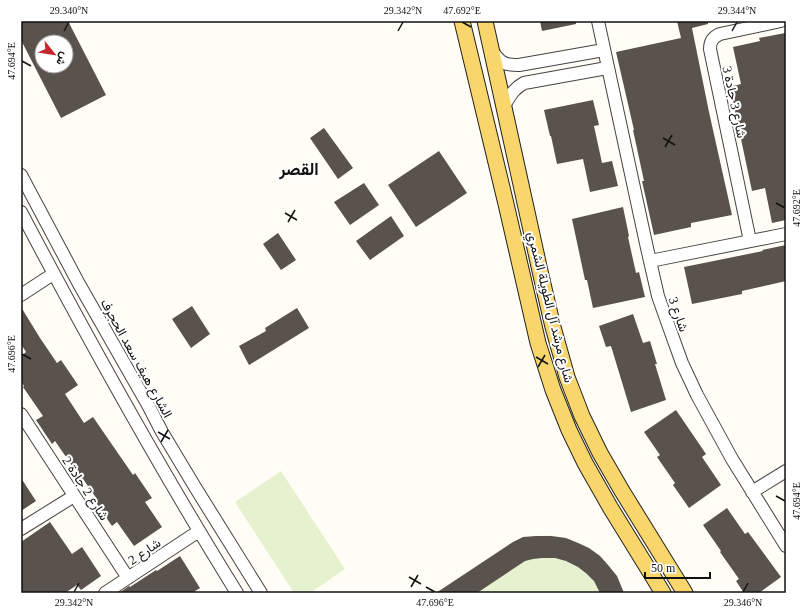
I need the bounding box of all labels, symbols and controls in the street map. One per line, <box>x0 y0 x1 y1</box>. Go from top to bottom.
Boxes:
text: 29.340°N <box>50 5 88 16</box>
text: 29.342°N <box>384 5 422 16</box>
text: 47.692°E <box>443 5 481 16</box>
text: 29.344°N <box>718 5 756 16</box>
north arrow <box>34 34 74 74</box>
text: 47.694°E <box>6 42 17 80</box>
text: ش <box>53 50 71 68</box>
street label: شارع 3 جادة 3 <box>718 65 749 140</box>
district label: القصر <box>278 160 319 180</box>
text: 47.692°E <box>791 189 802 227</box>
street label: شارع مرشد آل الطويلة الشمري <box>522 230 577 385</box>
street label: شارع 3 <box>664 295 691 334</box>
street label: الشارع هيف سعد الحجرف <box>96 296 176 421</box>
text: 47.696°E <box>6 335 17 373</box>
street label: شارع 2 جادة 2 <box>58 453 112 524</box>
text: 47.694°E <box>791 482 802 520</box>
street label: شارع 2 <box>125 535 164 569</box>
scale bar <box>645 554 710 580</box>
text: 50 m <box>651 561 676 575</box>
text: 29.342°N <box>55 597 93 608</box>
text: 47.696°E <box>416 597 454 608</box>
text: 29.346°N <box>724 597 762 608</box>

